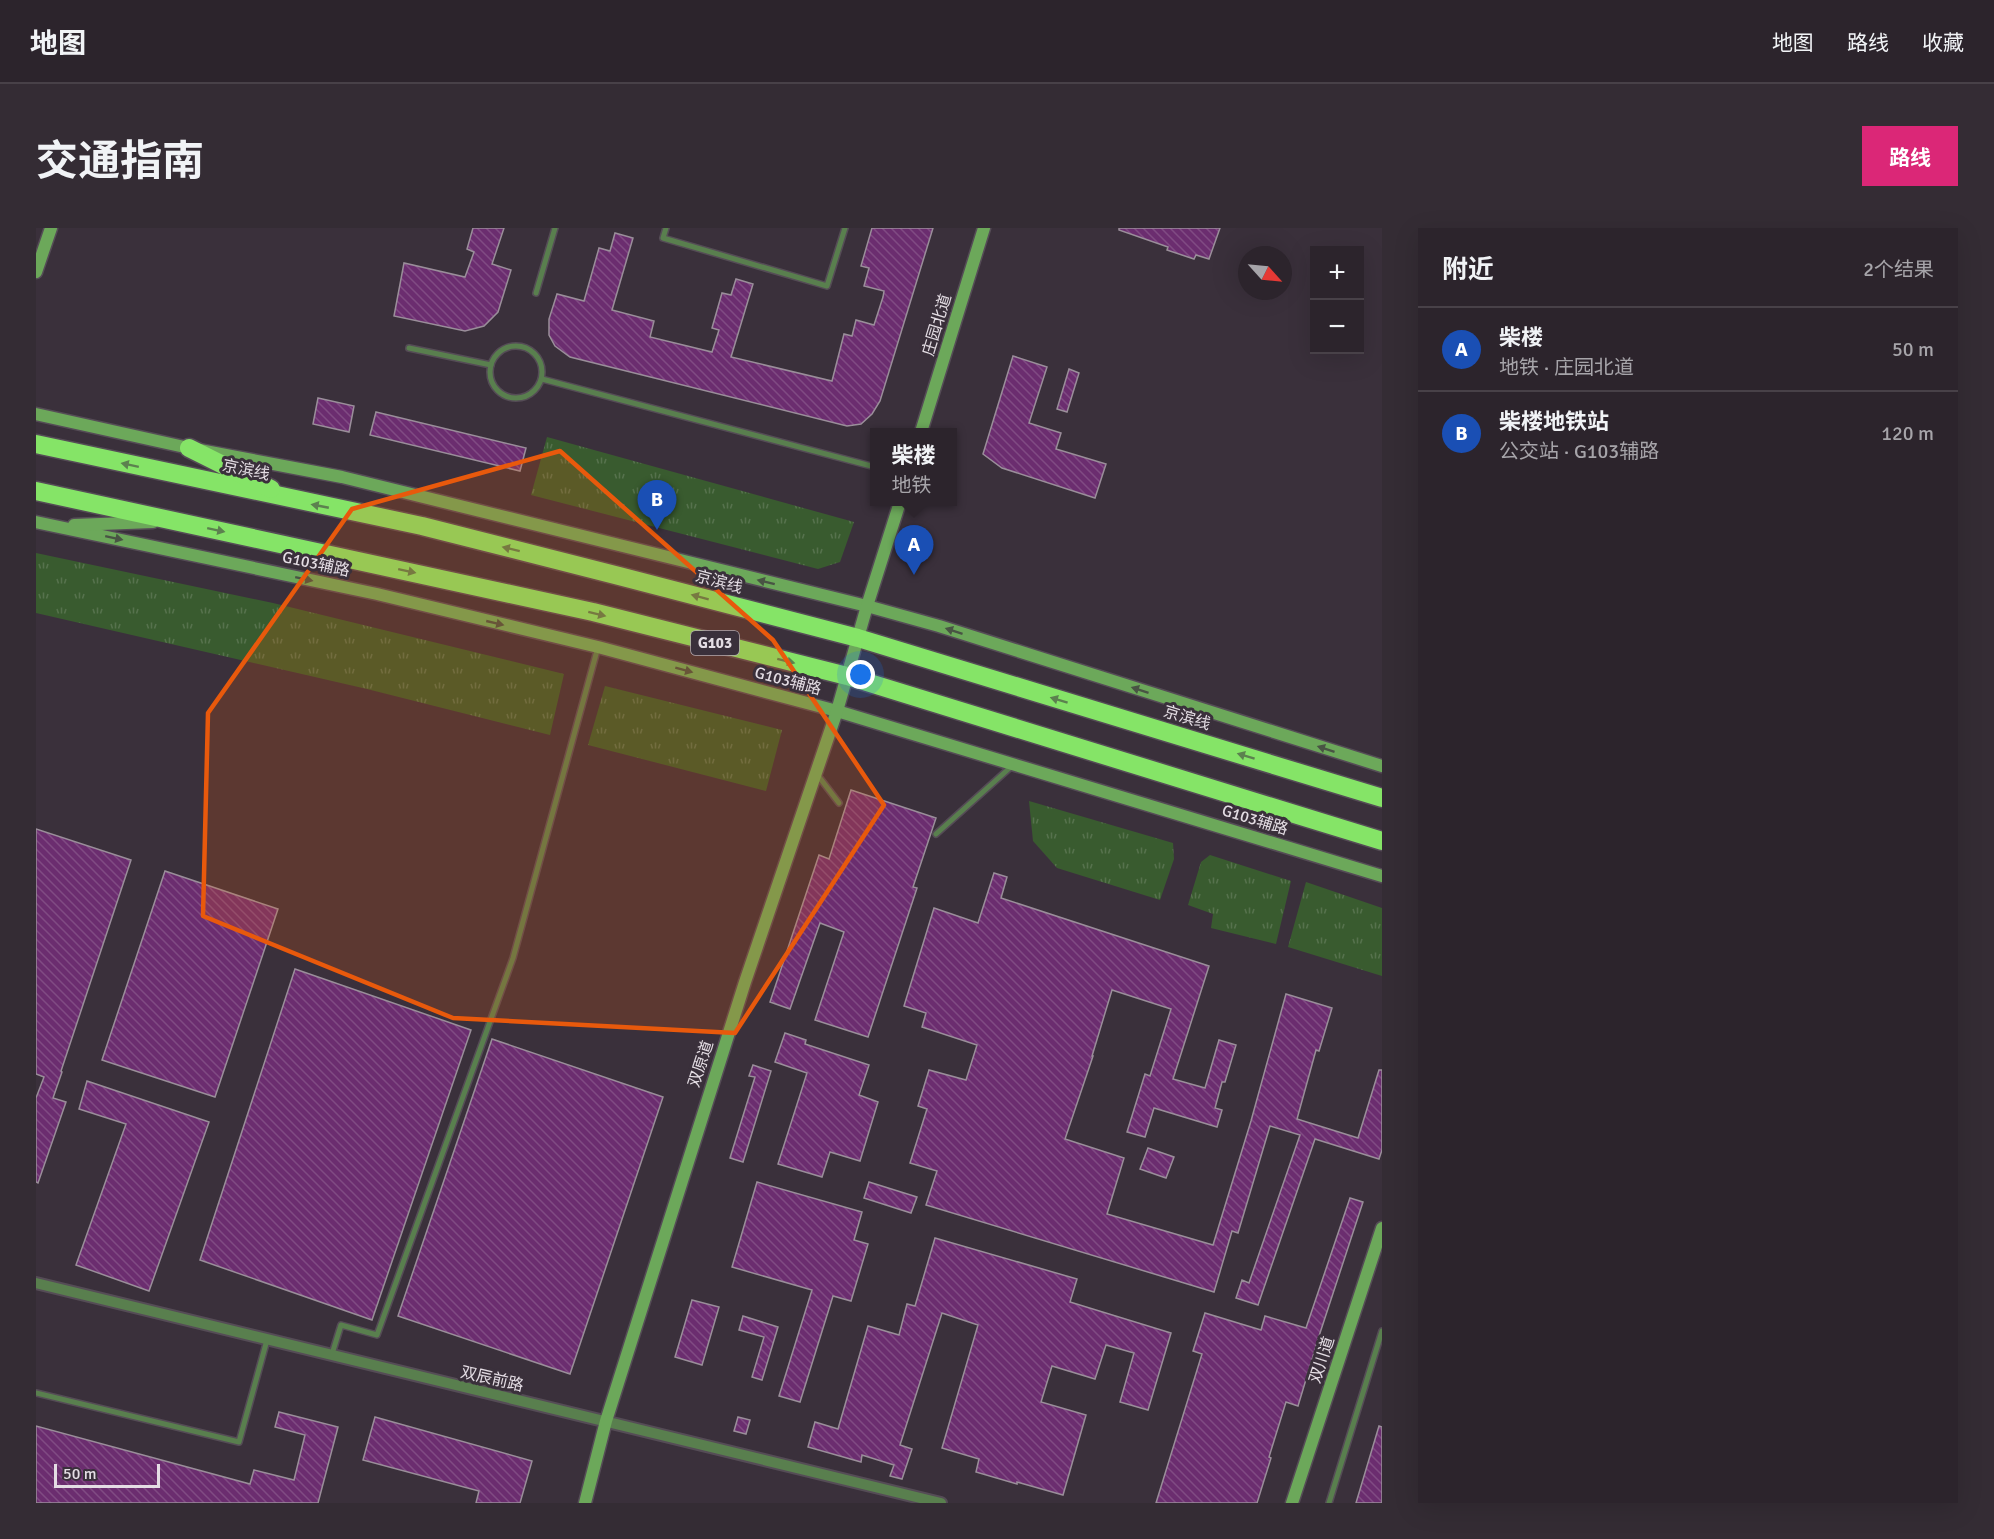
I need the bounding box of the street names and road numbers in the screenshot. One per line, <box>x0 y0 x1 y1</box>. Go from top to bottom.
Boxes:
street label: 庄园北道 <box>918 291 956 359</box>
street label: 京滨线 <box>220 455 272 485</box>
street label: G103辅路 <box>281 547 351 581</box>
street label: 京滨线 <box>693 566 745 598</box>
road number: G103 <box>691 631 739 655</box>
street label: G103辅路 <box>752 663 824 699</box>
street label: 京滨线 <box>1161 701 1213 735</box>
street label: G103辅路 <box>1219 800 1291 840</box>
street label: 双原道 <box>684 1038 718 1090</box>
street label: 双川道 <box>1305 1334 1339 1386</box>
street label: 双辰前路 <box>459 1362 525 1396</box>

